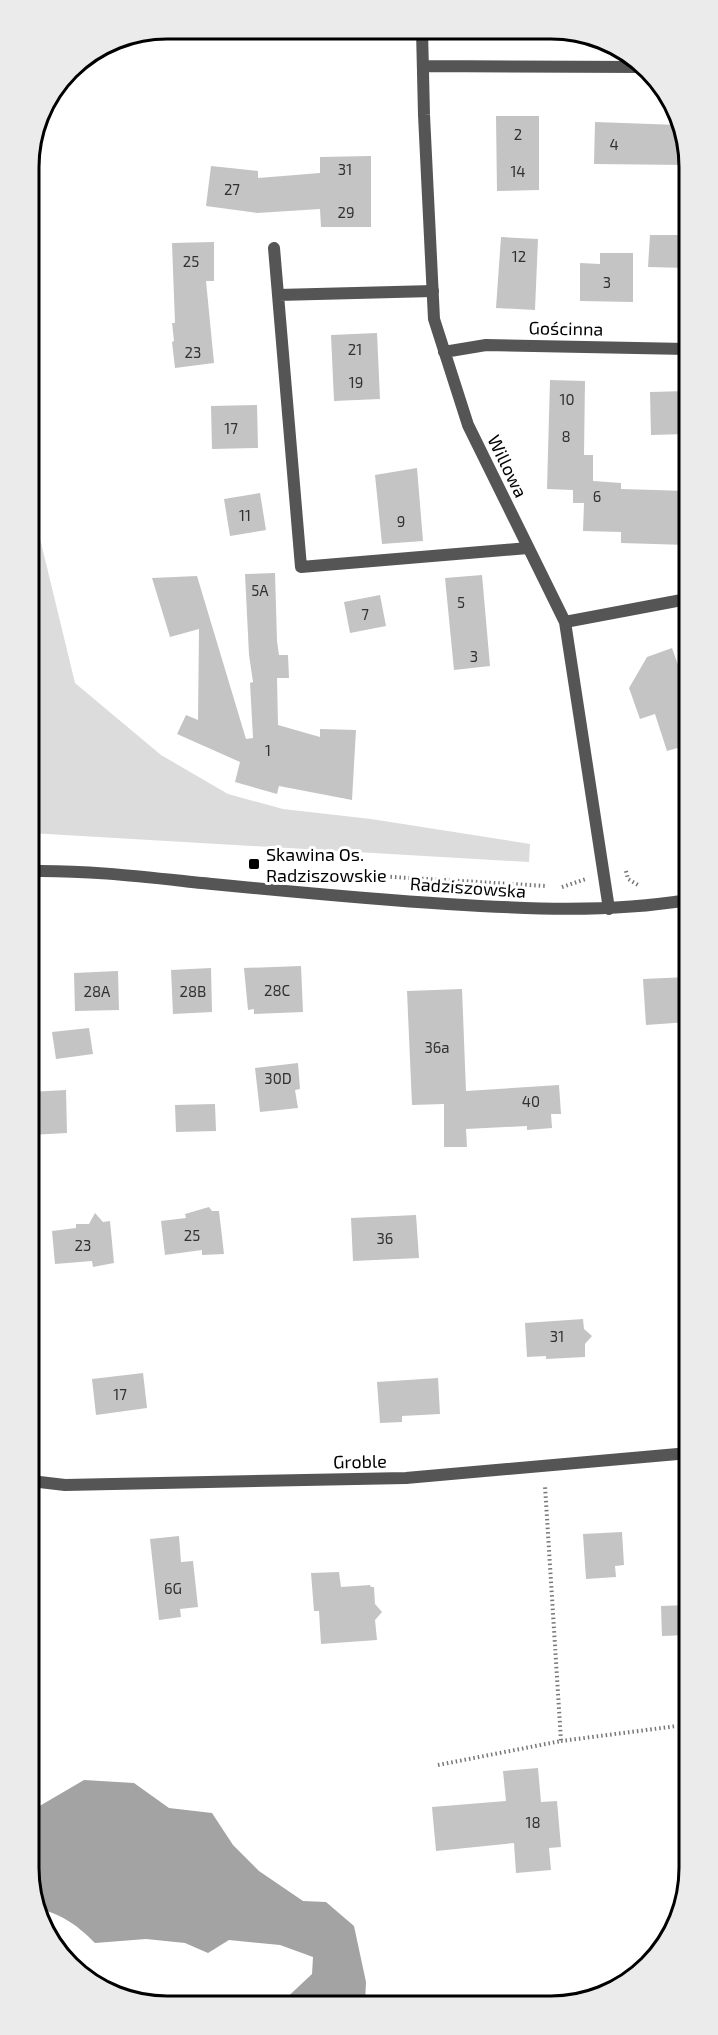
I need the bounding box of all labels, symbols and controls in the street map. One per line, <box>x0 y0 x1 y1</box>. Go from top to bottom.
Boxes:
house number: 2 <box>514 125 522 143</box>
house number: 4 <box>609 135 619 153</box>
house number: 31 <box>338 160 352 178</box>
house number: 14 <box>510 162 526 180</box>
house number: 27 <box>224 180 240 198</box>
house number: 29 <box>337 203 355 221</box>
house number: 12 <box>512 247 526 265</box>
house number: 25 <box>183 252 199 270</box>
house number: 3 <box>603 273 611 291</box>
street label: Gościnna <box>528 316 604 340</box>
house number: 21 <box>348 340 362 358</box>
house number: 23 <box>185 343 201 361</box>
house number: 19 <box>349 373 363 391</box>
house number: 10 <box>559 390 575 408</box>
house number: 17 <box>224 419 238 437</box>
house number: 8 <box>561 427 571 445</box>
street label: Willowa <box>483 431 533 501</box>
house number: 6 <box>593 487 601 505</box>
house number: 11 <box>239 506 251 524</box>
house number: 9 <box>397 512 405 530</box>
house number: 5A <box>251 581 269 599</box>
house number: 5 <box>457 593 465 611</box>
house number: 7 <box>361 605 369 623</box>
house number: 3 <box>470 647 478 665</box>
house number: 1 <box>265 741 271 759</box>
place label: Skawina Os. Radziszowskie <box>266 843 387 886</box>
marker: Skawina Os. Radziszowskie <box>247 857 261 871</box>
street label: Radziszowska <box>409 872 527 902</box>
house number: 28C <box>264 981 290 999</box>
house number: 28A <box>84 982 111 1000</box>
house number: 28B <box>180 982 206 1000</box>
house number: 36a <box>424 1038 450 1056</box>
house number: 30D <box>264 1069 292 1087</box>
house number: 40 <box>522 1092 540 1110</box>
house number: 25 <box>184 1226 200 1244</box>
house number: 36 <box>377 1229 393 1247</box>
house number: 23 <box>75 1236 91 1254</box>
house number: 31 <box>550 1327 564 1345</box>
house number: 17 <box>113 1385 127 1403</box>
street label: Groble <box>333 1450 387 1472</box>
house number: 6G <box>164 1579 182 1597</box>
house number: 18 <box>525 1813 541 1831</box>

